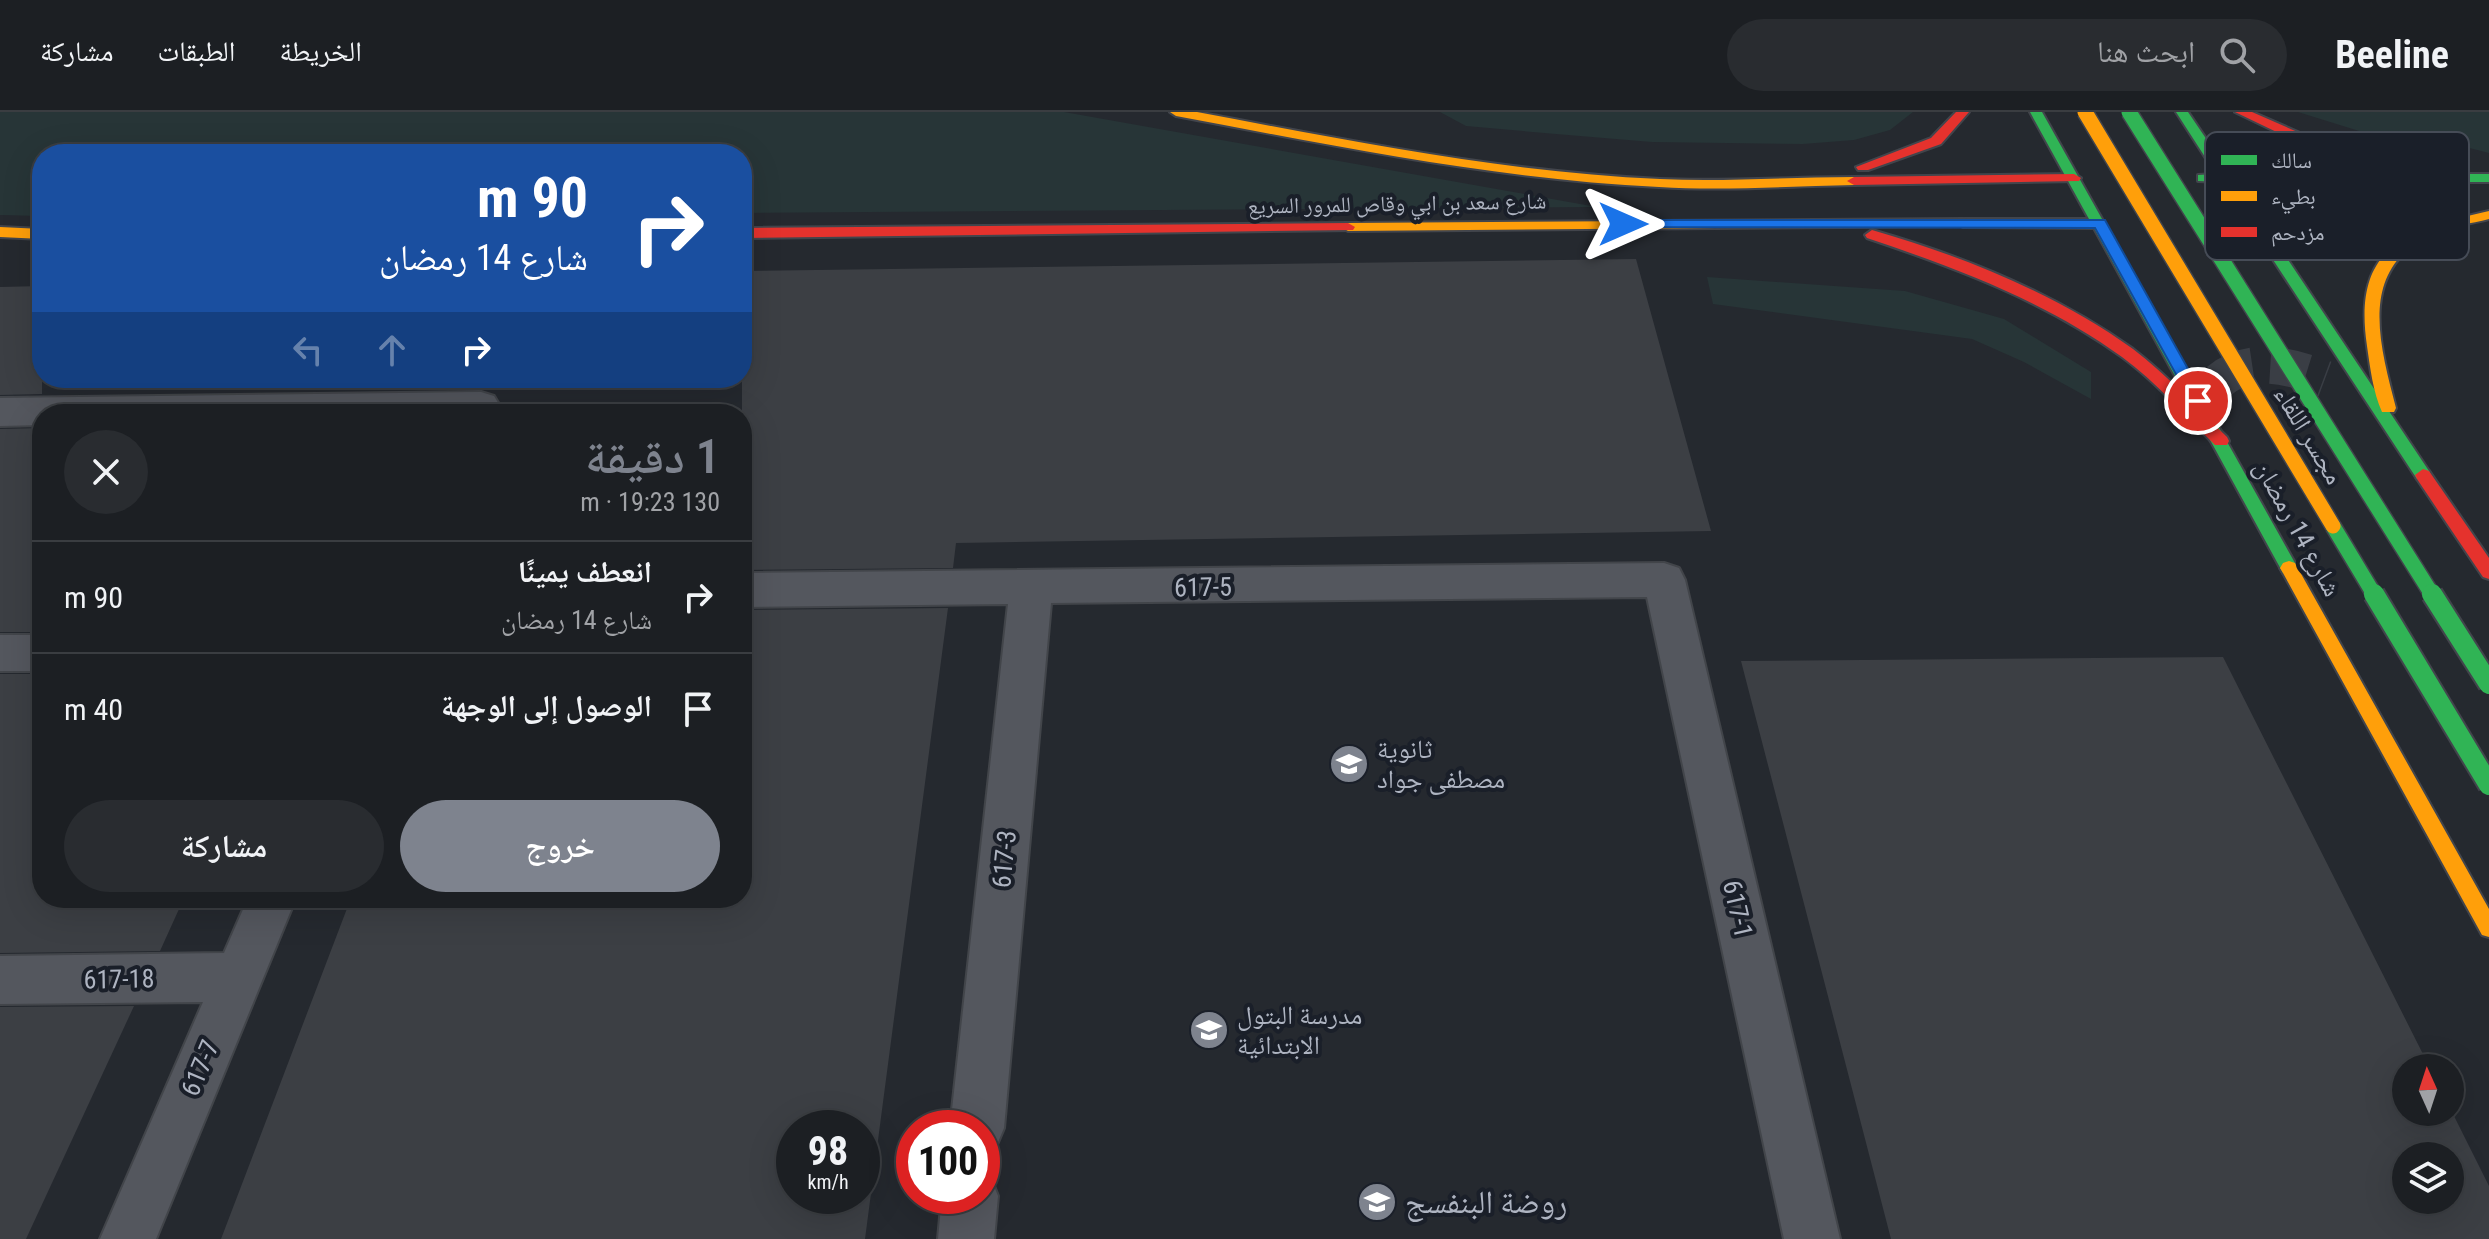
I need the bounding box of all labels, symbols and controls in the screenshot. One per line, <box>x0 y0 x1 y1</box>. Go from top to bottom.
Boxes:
search box <box>1727 19 2287 91</box>
icon: search <box>2215 33 2259 77</box>
text: Beeline <box>2335 33 2449 77</box>
text: ابحث هنا <box>2097 34 2195 69</box>
text: مشاركة <box>40 35 114 68</box>
text: الطبقات <box>158 35 235 68</box>
text: الخريطة <box>279 35 362 68</box>
legend <box>2205 132 2469 260</box>
text: سالك <box>2271 148 2312 173</box>
text: 90 m <box>477 165 588 231</box>
icon: right <box>616 176 720 280</box>
position arrow <box>1581 182 1665 266</box>
text: بطيء <box>2271 184 2316 214</box>
street label: شارع سعد بن ابي وقاص للمرور السريع <box>1247 188 1547 223</box>
text: مزدحم <box>2271 220 2325 247</box>
text: شارع 14 رمضان <box>379 237 588 279</box>
icon: left <box>286 328 330 372</box>
icon: ahead <box>370 328 414 372</box>
icon: right <box>454 328 498 372</box>
pin <box>2164 367 2232 435</box>
icon: arrive <box>2176 379 2220 423</box>
street label: مجسر اللقاء <box>2268 381 2350 489</box>
text: 1 دقيقة <box>585 428 720 485</box>
button: close <box>64 430 148 514</box>
street label: شارع 14 رمضان <box>2247 455 2348 602</box>
text: 130 m · 19:23 <box>580 487 720 517</box>
text: انعطف يمينًا <box>518 554 652 589</box>
street label: 617-5 <box>1174 571 1232 603</box>
icon: right <box>676 575 720 619</box>
text: 90 m <box>64 580 123 615</box>
text: شارع 14 رمضان <box>501 605 652 635</box>
icon: arrive <box>676 687 720 731</box>
text: الوصول إلى الوجهة <box>441 688 652 723</box>
text: 40 m <box>64 692 123 727</box>
place label: ثانوية مصطفى جواد <box>1377 734 1505 795</box>
school or university icon: ثانوية مصطفى جواد <box>1328 743 1370 785</box>
button: مشاركة <box>64 800 384 892</box>
button: خروج <box>400 800 720 892</box>
street label: 617-3 <box>986 829 1022 889</box>
street label: 617-1 <box>1717 877 1759 941</box>
street label: 617-18 <box>83 963 155 995</box>
place label: مدرسة البتول الابتدائية <box>1237 1000 1362 1060</box>
school or university icon: مدرسة البتول الابتدائية <box>1188 1009 1230 1051</box>
street label: 617-7 <box>175 1036 225 1100</box>
north arrow <box>2392 1054 2464 1126</box>
map controls <box>2392 1054 2464 1214</box>
speed limit sign: 100 <box>896 1110 1000 1214</box>
text: 98 <box>808 1128 848 1175</box>
button: layers <box>2392 1142 2464 1214</box>
text: km/h <box>807 1170 849 1194</box>
school or university icon: روضة البنفسج <box>1356 1181 1398 1223</box>
place label: روضة البنفسج <box>1405 1183 1567 1222</box>

